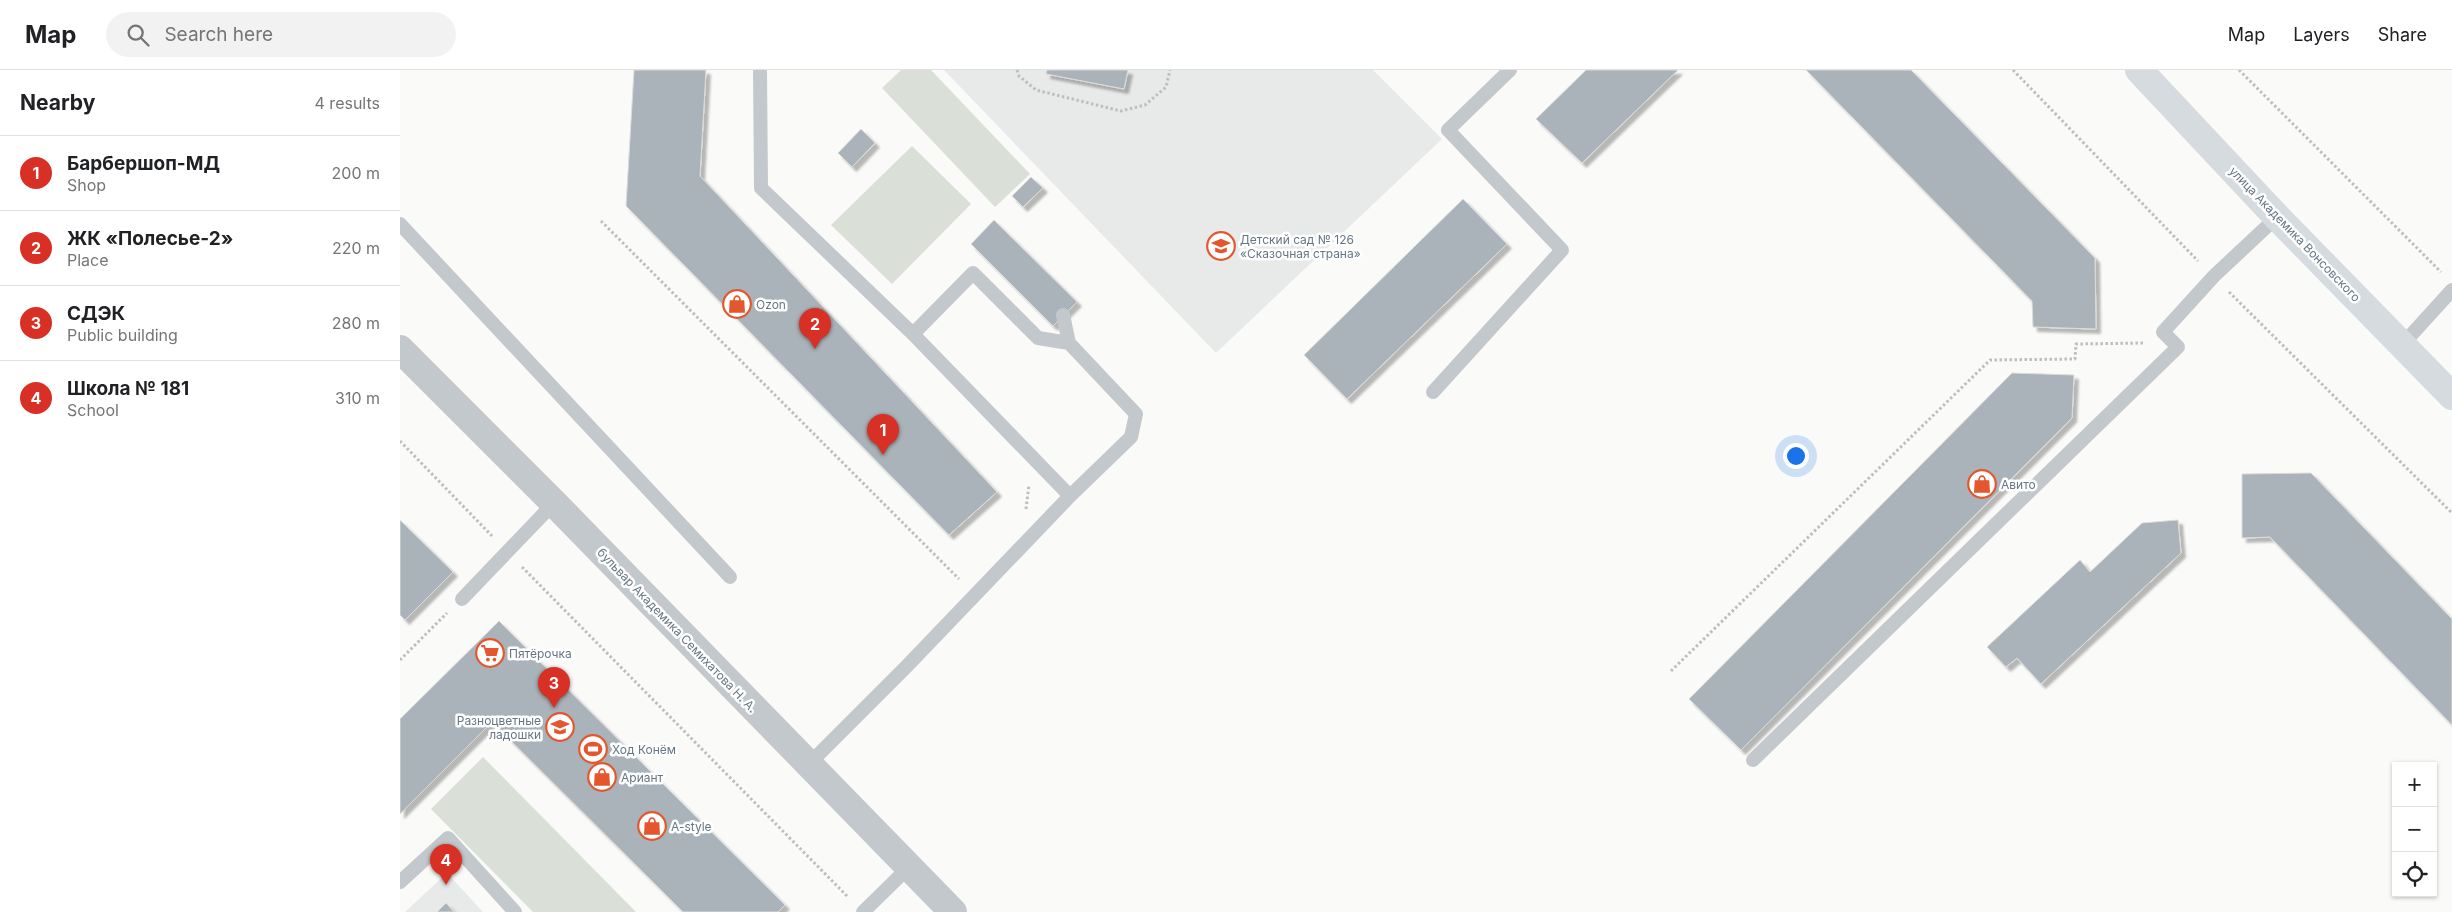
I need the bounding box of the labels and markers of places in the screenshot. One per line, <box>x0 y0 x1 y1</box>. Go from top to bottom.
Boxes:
school or university icon: Детский сад № 126 «Сказочная страна» <box>1206 231 1236 261</box>
place label: Детский сад № 126 «Сказочная страна» <box>1240 232 1361 261</box>
shop icon: Ozon <box>722 289 752 319</box>
place label: Ozon <box>756 297 786 312</box>
pin: 2 <box>799 308 831 349</box>
pin: 1 <box>867 414 899 455</box>
shop icon: Авито <box>1967 469 1997 499</box>
place label: Авито <box>2001 477 2036 492</box>
supermarket icon: Пятёрочка <box>475 638 505 668</box>
place label: Пятёрочка <box>509 646 572 661</box>
pin: 3 <box>538 667 570 708</box>
school or university icon: Разноцветные ладошки <box>545 712 575 742</box>
place label: Разноцветные ладошки <box>457 713 541 742</box>
sports icon: Ход Конём <box>578 734 608 764</box>
place label: Ход Конём <box>612 742 676 757</box>
shop icon: Ариант <box>587 762 617 792</box>
place label: Ариант <box>621 770 664 785</box>
shop icon: A-style <box>637 811 667 841</box>
place label: A-style <box>671 819 712 834</box>
pin: 4 <box>430 844 462 885</box>

